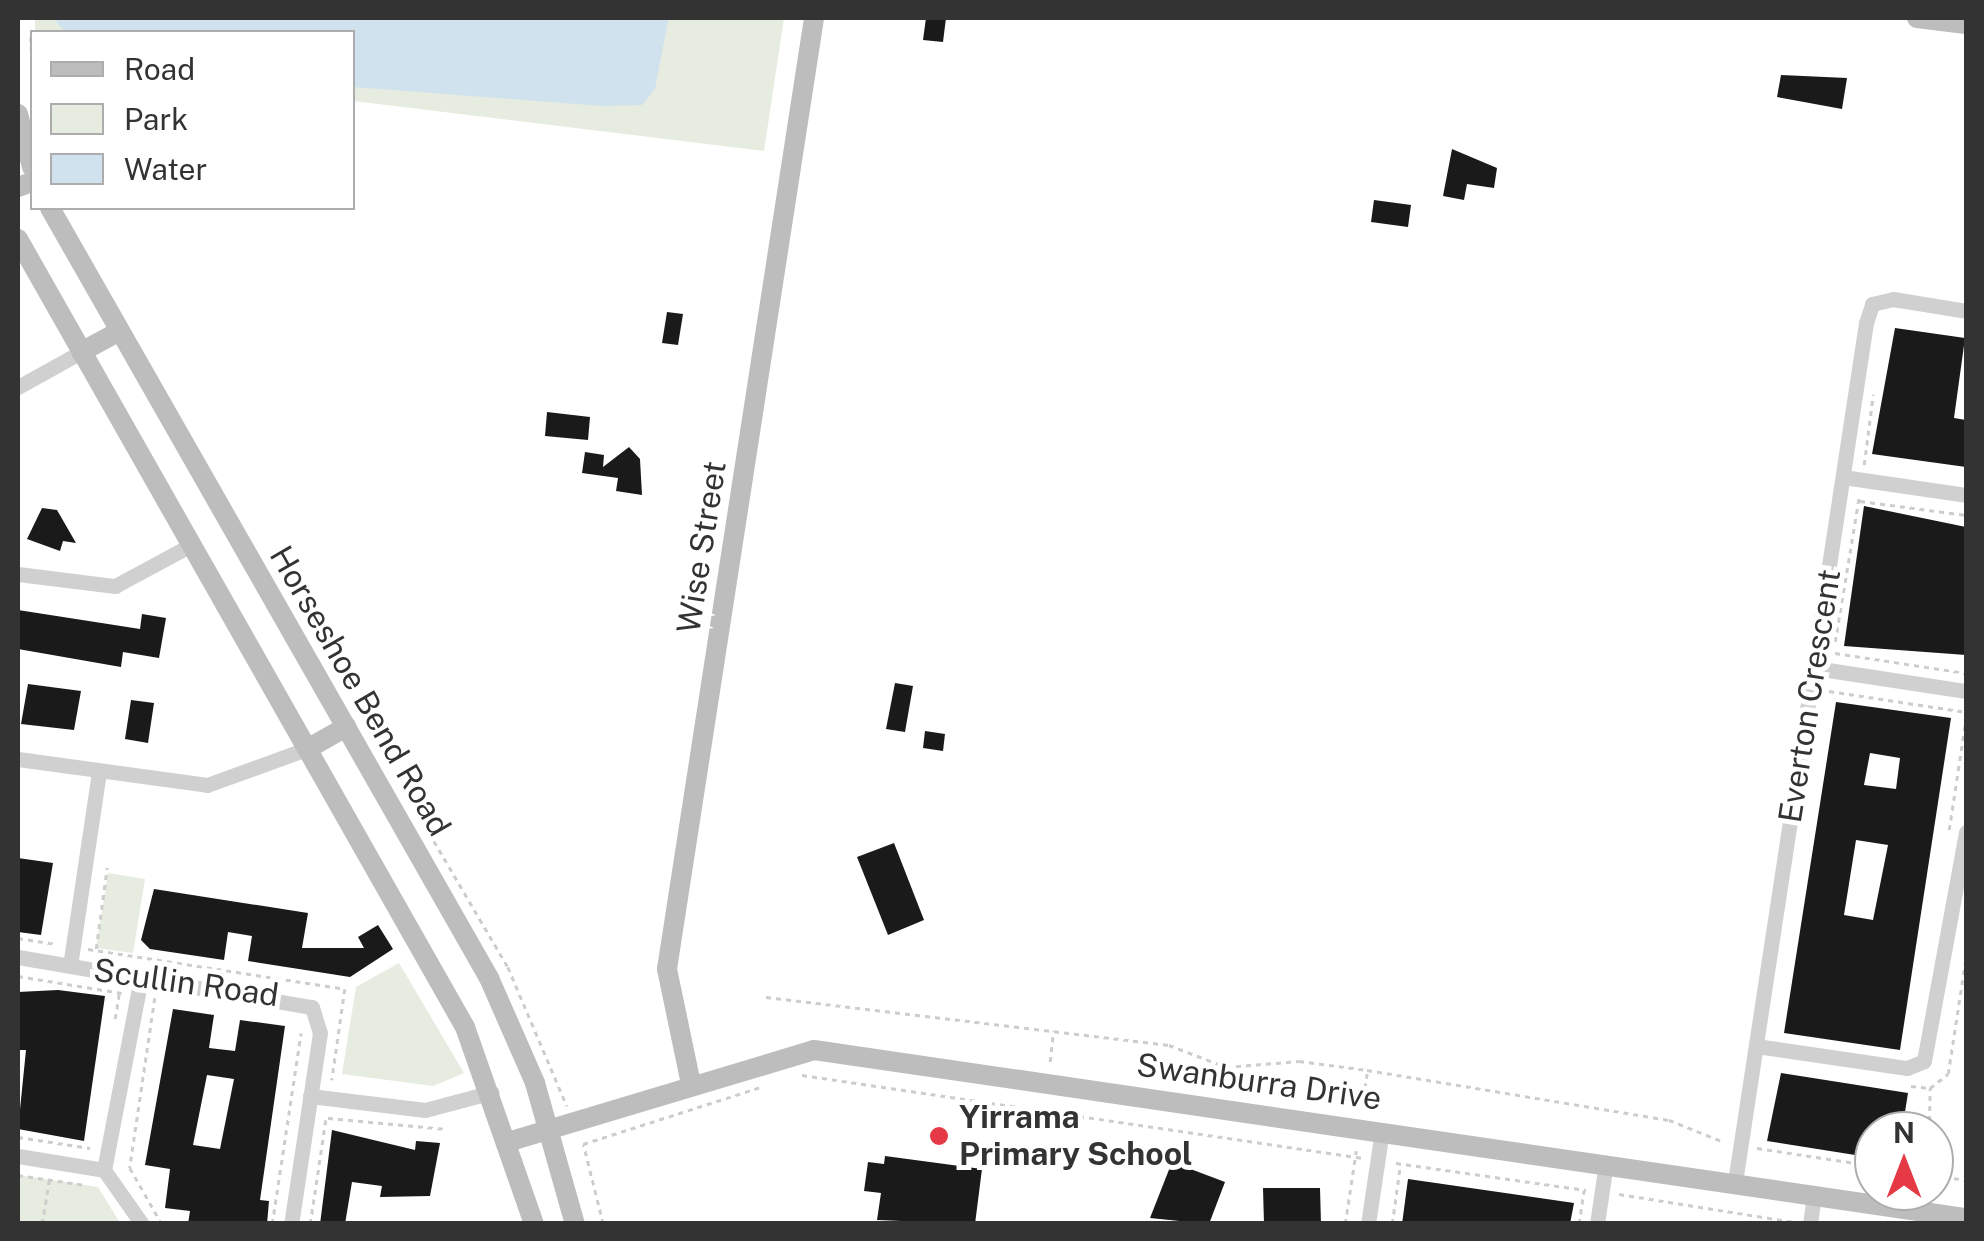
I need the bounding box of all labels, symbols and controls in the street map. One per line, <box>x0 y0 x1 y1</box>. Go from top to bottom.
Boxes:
legend <box>30 30 355 210</box>
text: Road <box>124 51 195 87</box>
text: Park <box>124 101 188 137</box>
text: Water <box>124 151 207 187</box>
street label: Wise Street <box>669 458 735 636</box>
street label: Horseshoe Bend Road <box>261 539 459 843</box>
street label: Everton Crescent <box>1771 567 1849 825</box>
street label: Scullin Road <box>91 951 281 1015</box>
street label: Swanburra Drive <box>1134 1046 1384 1118</box>
place label: Yirrama Primary School <box>959 1099 1193 1174</box>
north arrow <box>1854 1111 1954 1211</box>
text: N <box>1893 1116 1915 1149</box>
marker: Yirrama Primary School <box>928 1125 950 1147</box>

